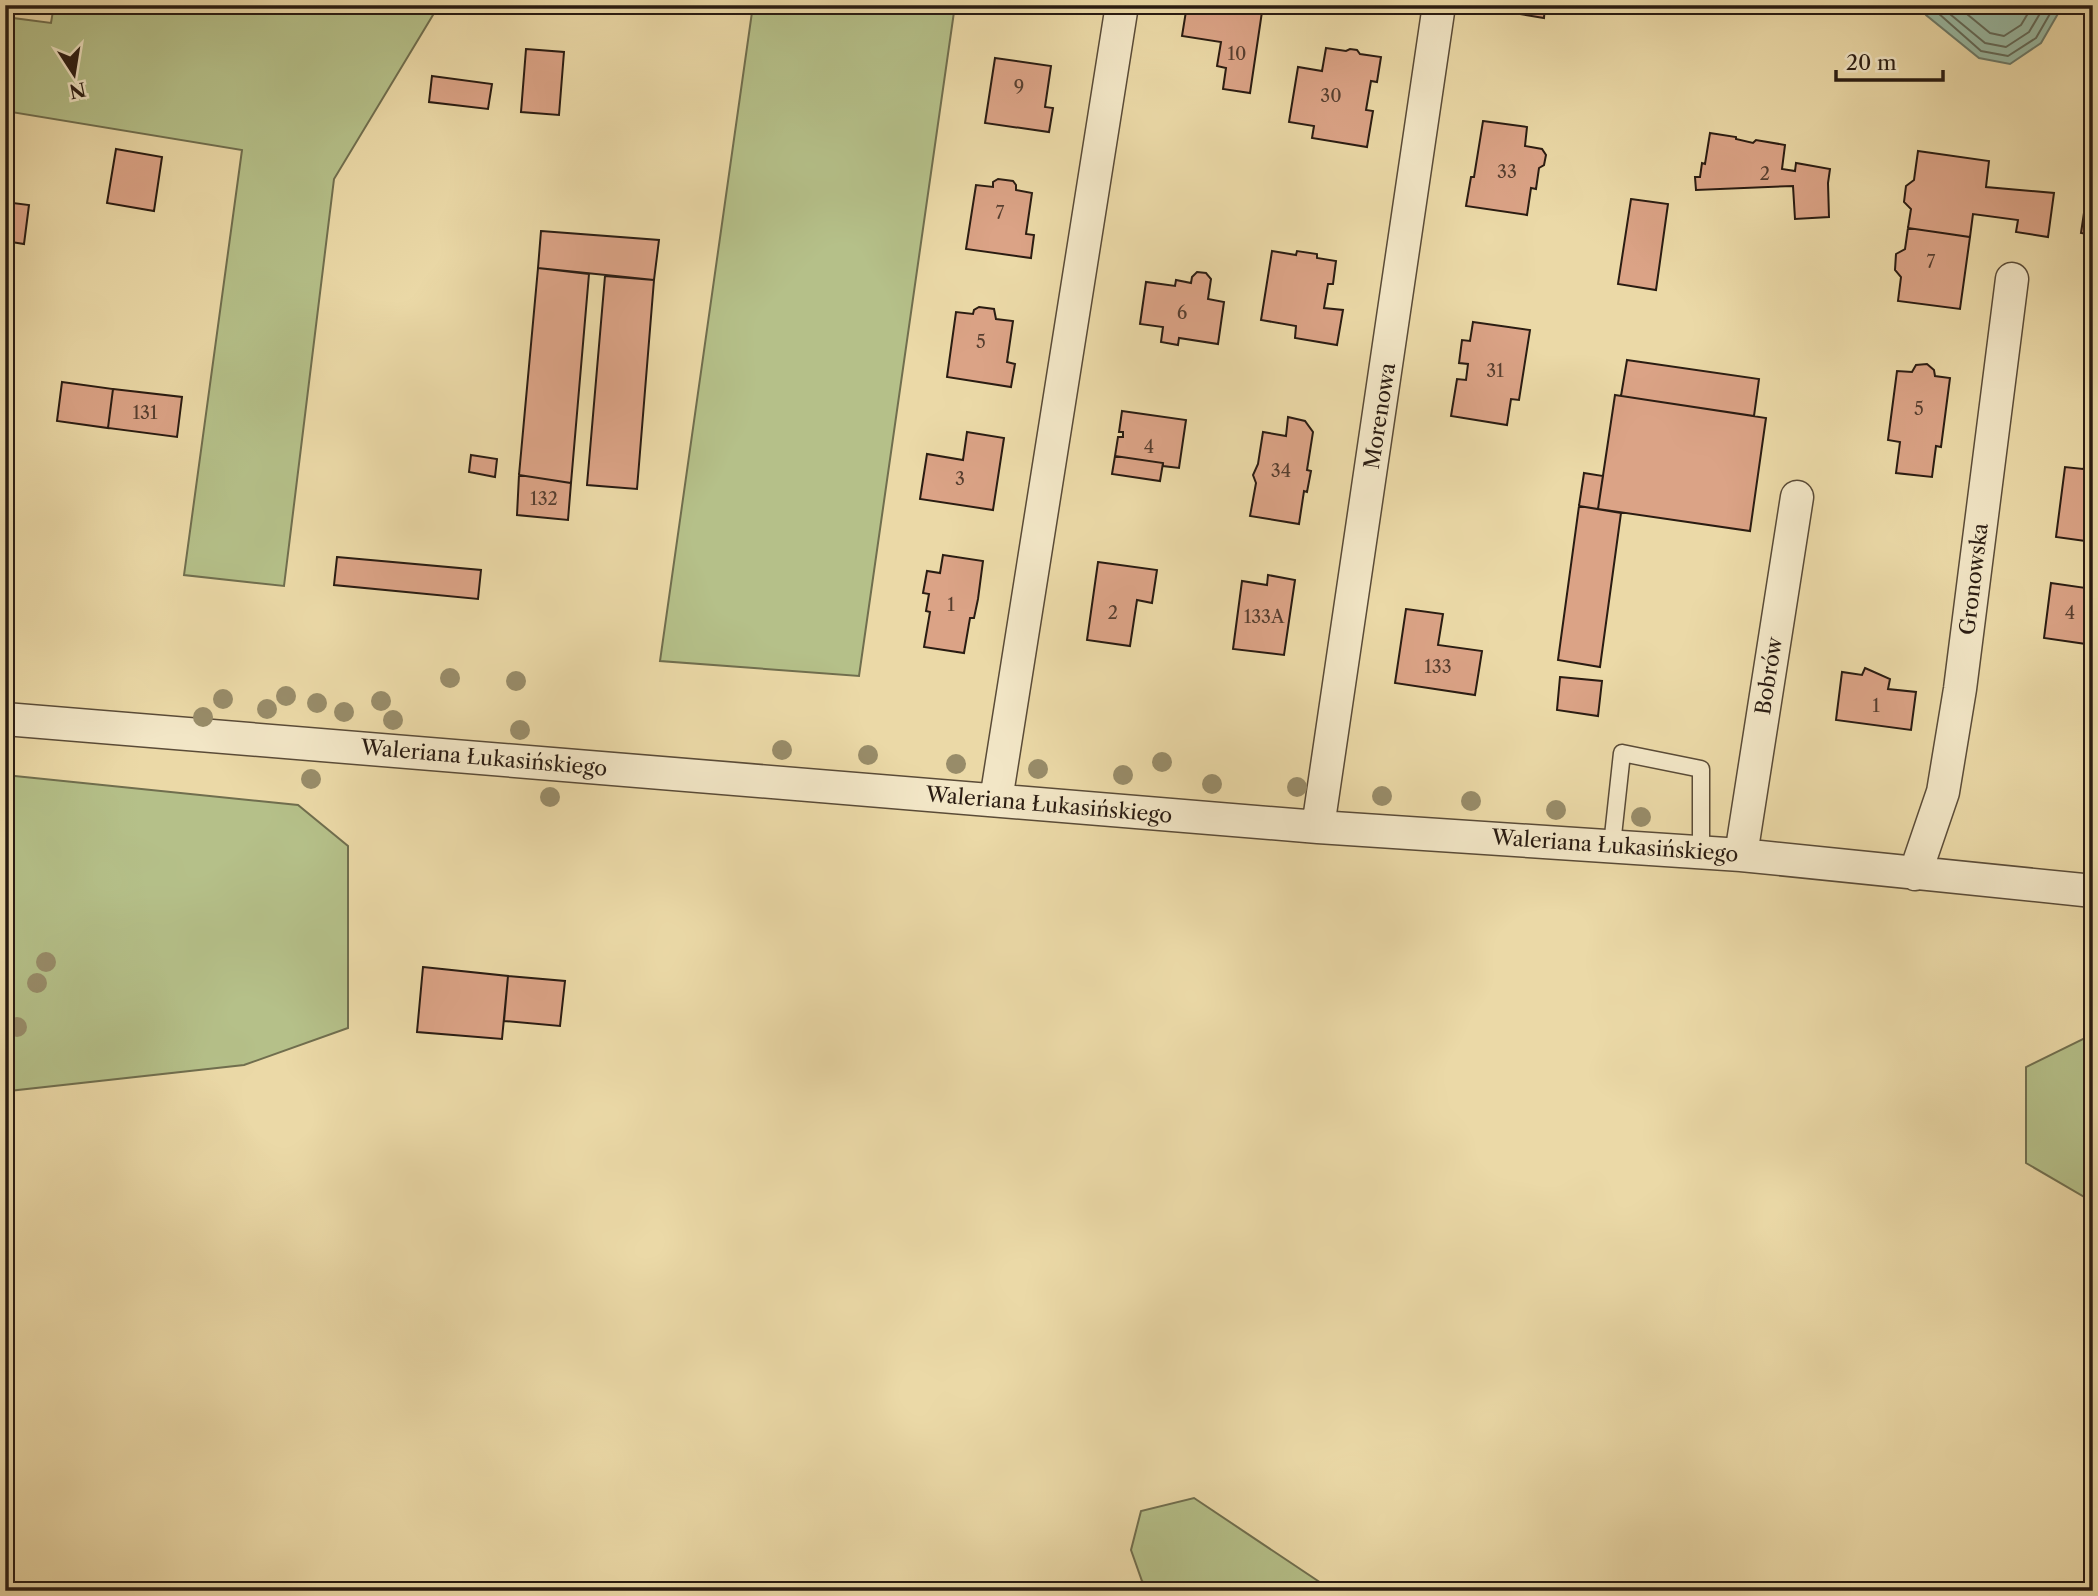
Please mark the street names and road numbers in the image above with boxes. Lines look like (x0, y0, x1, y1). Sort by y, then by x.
street label: Morenowa (1359, 360, 1400, 471)
street label: Gronowska (1954, 521, 1993, 636)
street label: Bobrów (1750, 635, 1787, 717)
street label: Waleriana Łukasińskiego (359, 734, 608, 781)
street label: Waleriana Łukasińskiego (924, 781, 1173, 828)
street label: Waleriana Łukasińskiego (1490, 824, 1739, 867)

